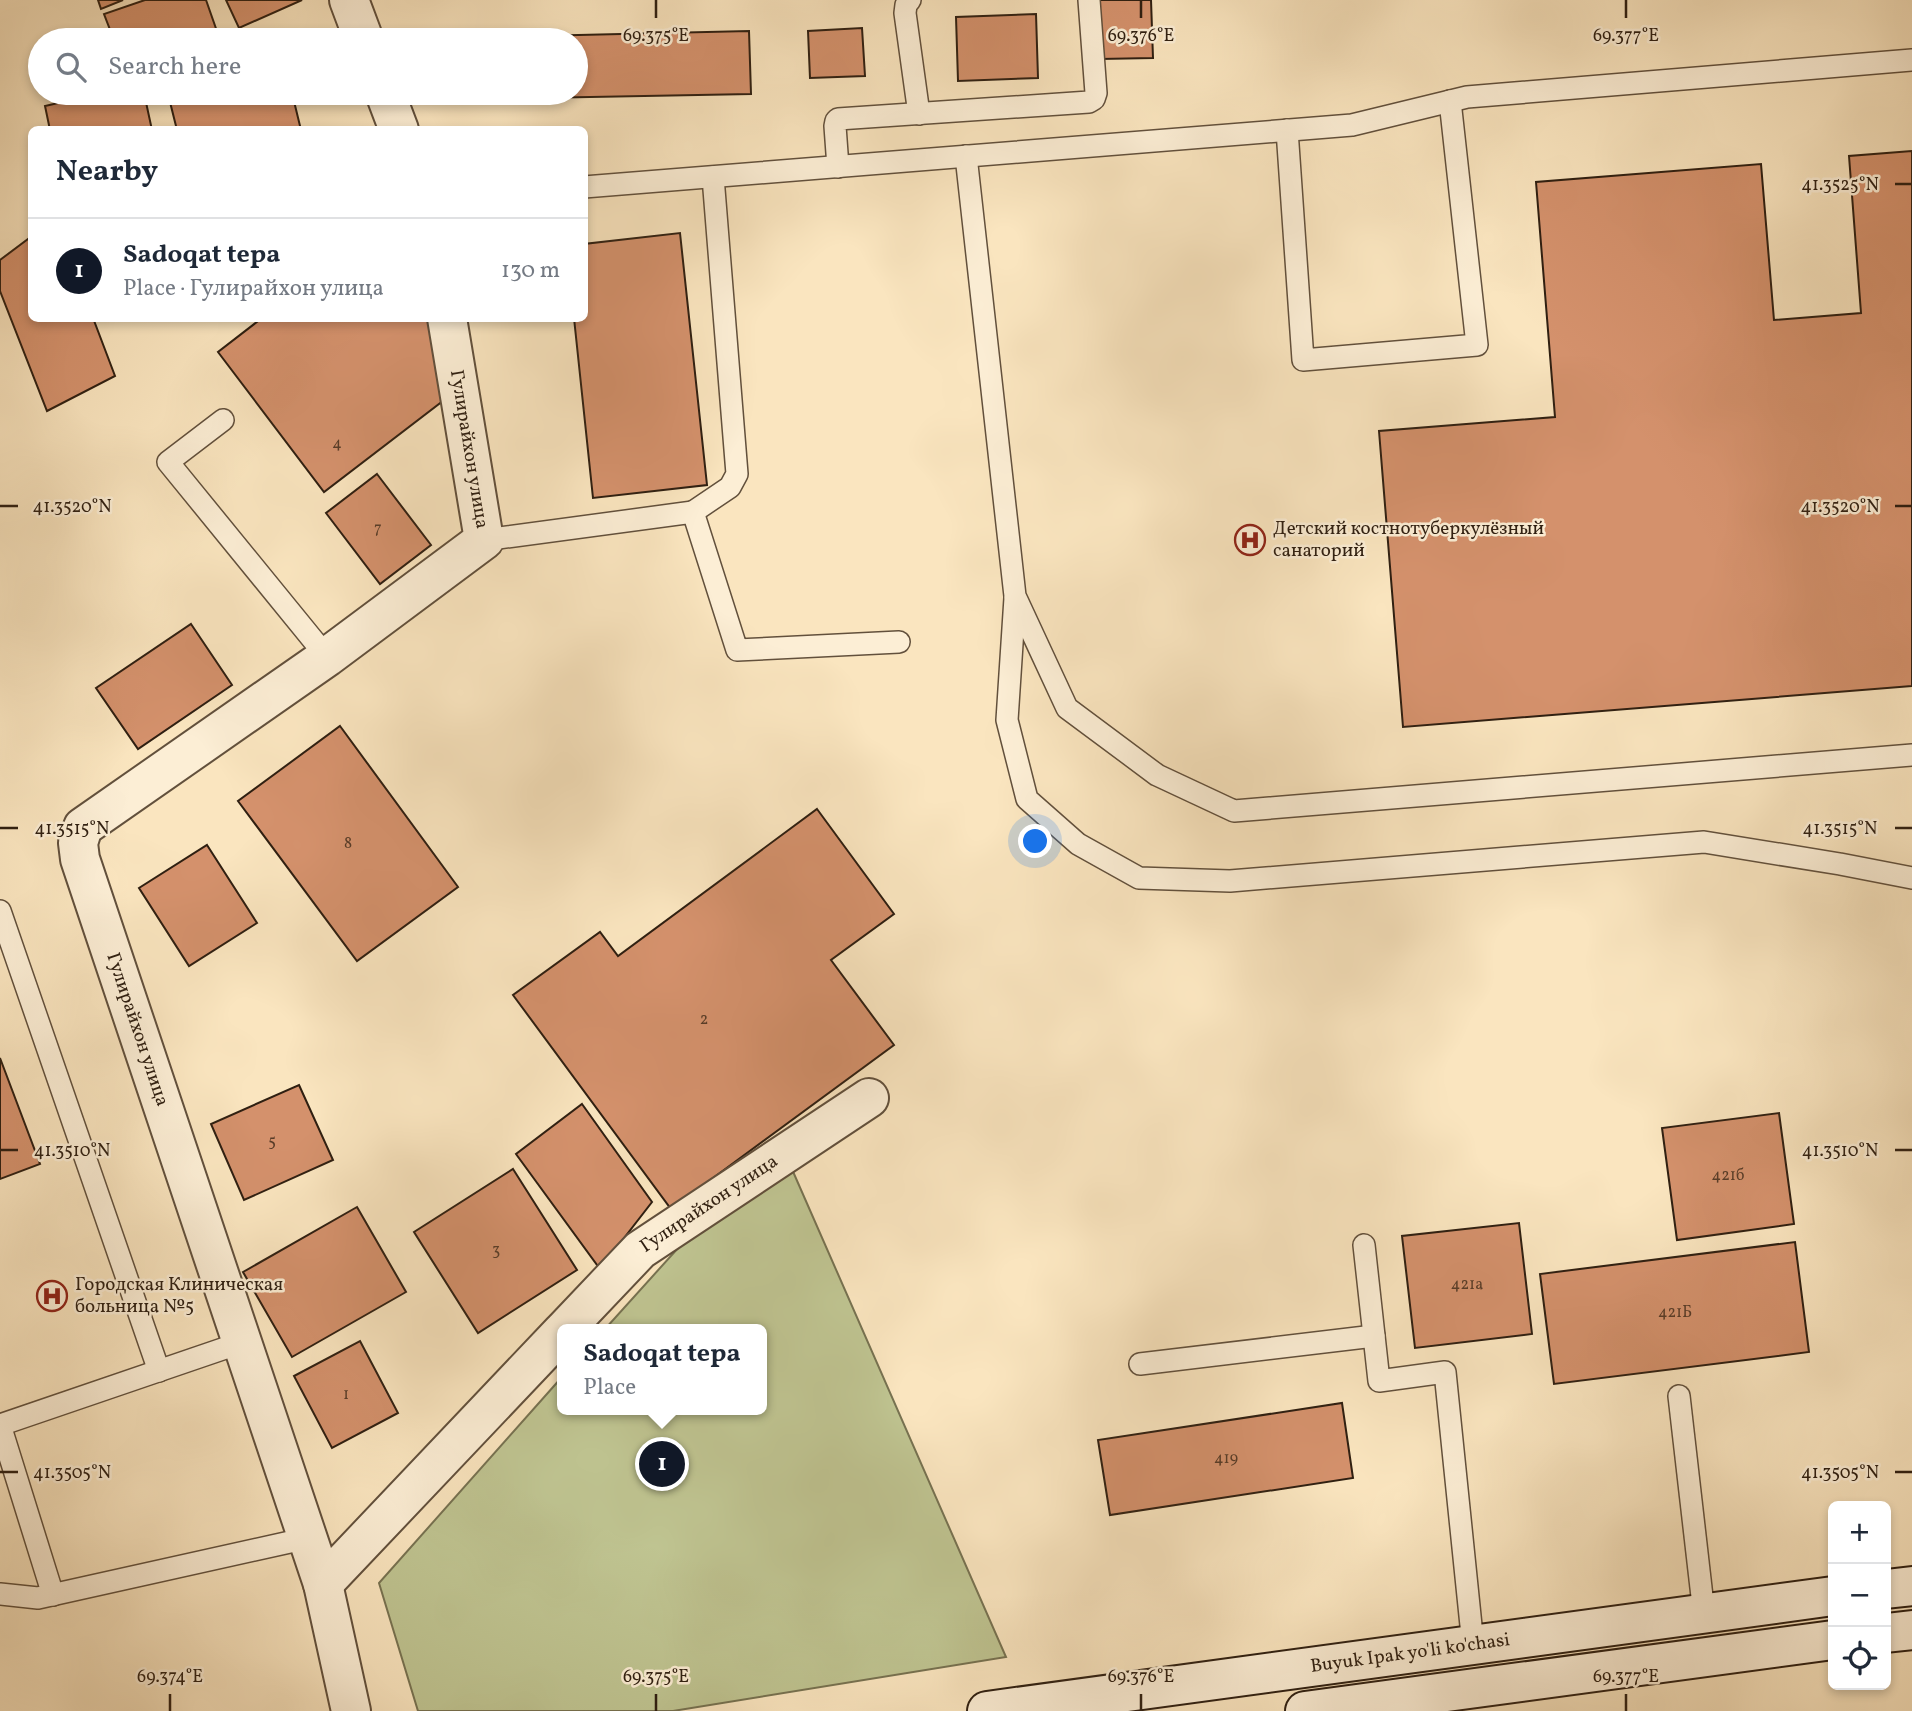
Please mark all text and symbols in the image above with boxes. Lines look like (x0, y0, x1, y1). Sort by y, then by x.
text: 69.375°E (623, 24, 689, 49)
text: 69.376°E (1108, 24, 1174, 49)
text: 69.377°E (1593, 24, 1659, 49)
search box (28, 28, 588, 105)
icon: search (52, 48, 90, 86)
text: Search here (108, 49, 241, 85)
text: Nearby (56, 151, 158, 193)
text: 41.3525°N (1801, 173, 1879, 198)
text: Sadoqat tepa (123, 237, 280, 273)
text: 1 (74, 255, 84, 287)
text: 130 m (501, 255, 560, 287)
text: Place · Гулирайхон улица (123, 273, 384, 305)
street label: Гулирайхон улица (443, 368, 495, 531)
house number: 4 (332, 433, 342, 455)
text: 41.3520°N (32, 495, 112, 520)
text: 41.3520°N (1800, 495, 1880, 520)
place label: Детский костнотуберкулёзный санаторий (1273, 516, 1544, 564)
house number: 7 (374, 518, 382, 540)
hospital icon: Детский костнотуберкулёзный санаторий (1233, 523, 1267, 557)
text: 41.3515°N (35, 817, 109, 842)
text: 41.3515°N (1803, 817, 1877, 842)
your location (1018, 824, 1052, 858)
house number: 8 (344, 833, 352, 855)
street label: Гулирайхон улица (99, 949, 175, 1110)
house number: 2 (700, 1009, 708, 1031)
house number: 5 (268, 1131, 276, 1153)
text: 41.3510°N (34, 1139, 110, 1164)
text: 41.3510°N (1802, 1139, 1878, 1164)
street label: Гулирайхон улица (635, 1149, 783, 1259)
house number: 421б (1712, 1165, 1744, 1187)
house number: 3 (492, 1240, 500, 1262)
place label: Городская Клиническая больница №5 (75, 1272, 283, 1320)
house number: 421а (1451, 1274, 1483, 1296)
hospital icon: Городская Клиническая больница №5 (35, 1279, 69, 1313)
house number: 421Б (1658, 1302, 1692, 1324)
popup (557, 1324, 767, 1415)
text: Sadoqat tepa (583, 1336, 741, 1372)
text: Place (583, 1372, 636, 1404)
house number: 1 (343, 1384, 349, 1406)
pin: 1 (639, 1438, 685, 1490)
house number: 419 (1214, 1448, 1238, 1470)
text: 41.3505°N (33, 1461, 111, 1486)
text: 41.3505°N (1801, 1461, 1879, 1486)
map controls (1828, 1501, 1891, 1690)
button: + (1828, 1501, 1891, 1564)
button: − (1828, 1564, 1891, 1627)
street label: Buyuk Ipak yo'li ko'chasi (1309, 1627, 1512, 1680)
button: locate (1828, 1627, 1891, 1690)
text: 69.374°E (137, 1665, 203, 1690)
text: 69.375°E (623, 1665, 689, 1690)
text: 69.376°E (1108, 1665, 1174, 1690)
text: 69.377°E (1593, 1665, 1659, 1690)

